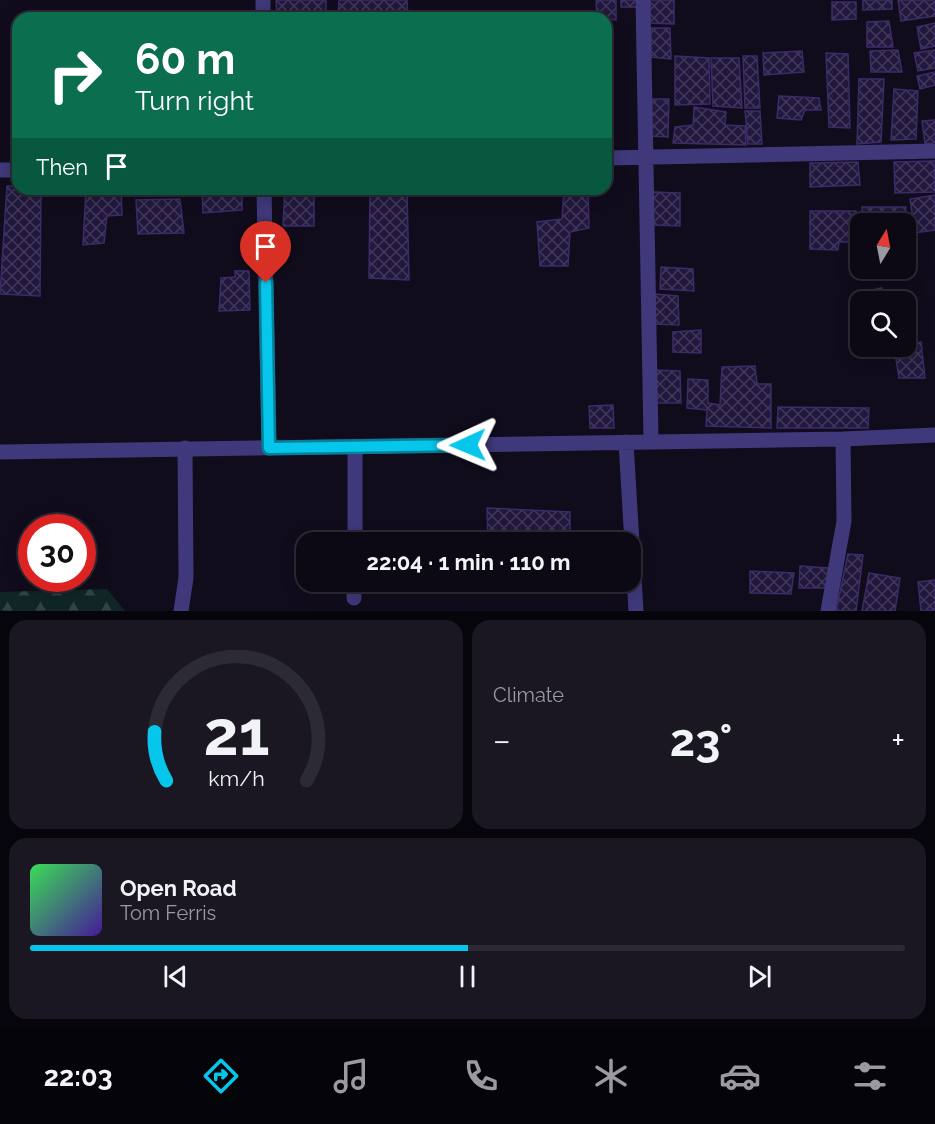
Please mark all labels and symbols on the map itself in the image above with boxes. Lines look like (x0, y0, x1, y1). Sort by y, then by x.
north arrow (850, 213, 916, 279)
pin (240, 221, 291, 283)
position arrow (436, 413, 500, 477)
speed limit sign: 30 (18, 514, 96, 592)

